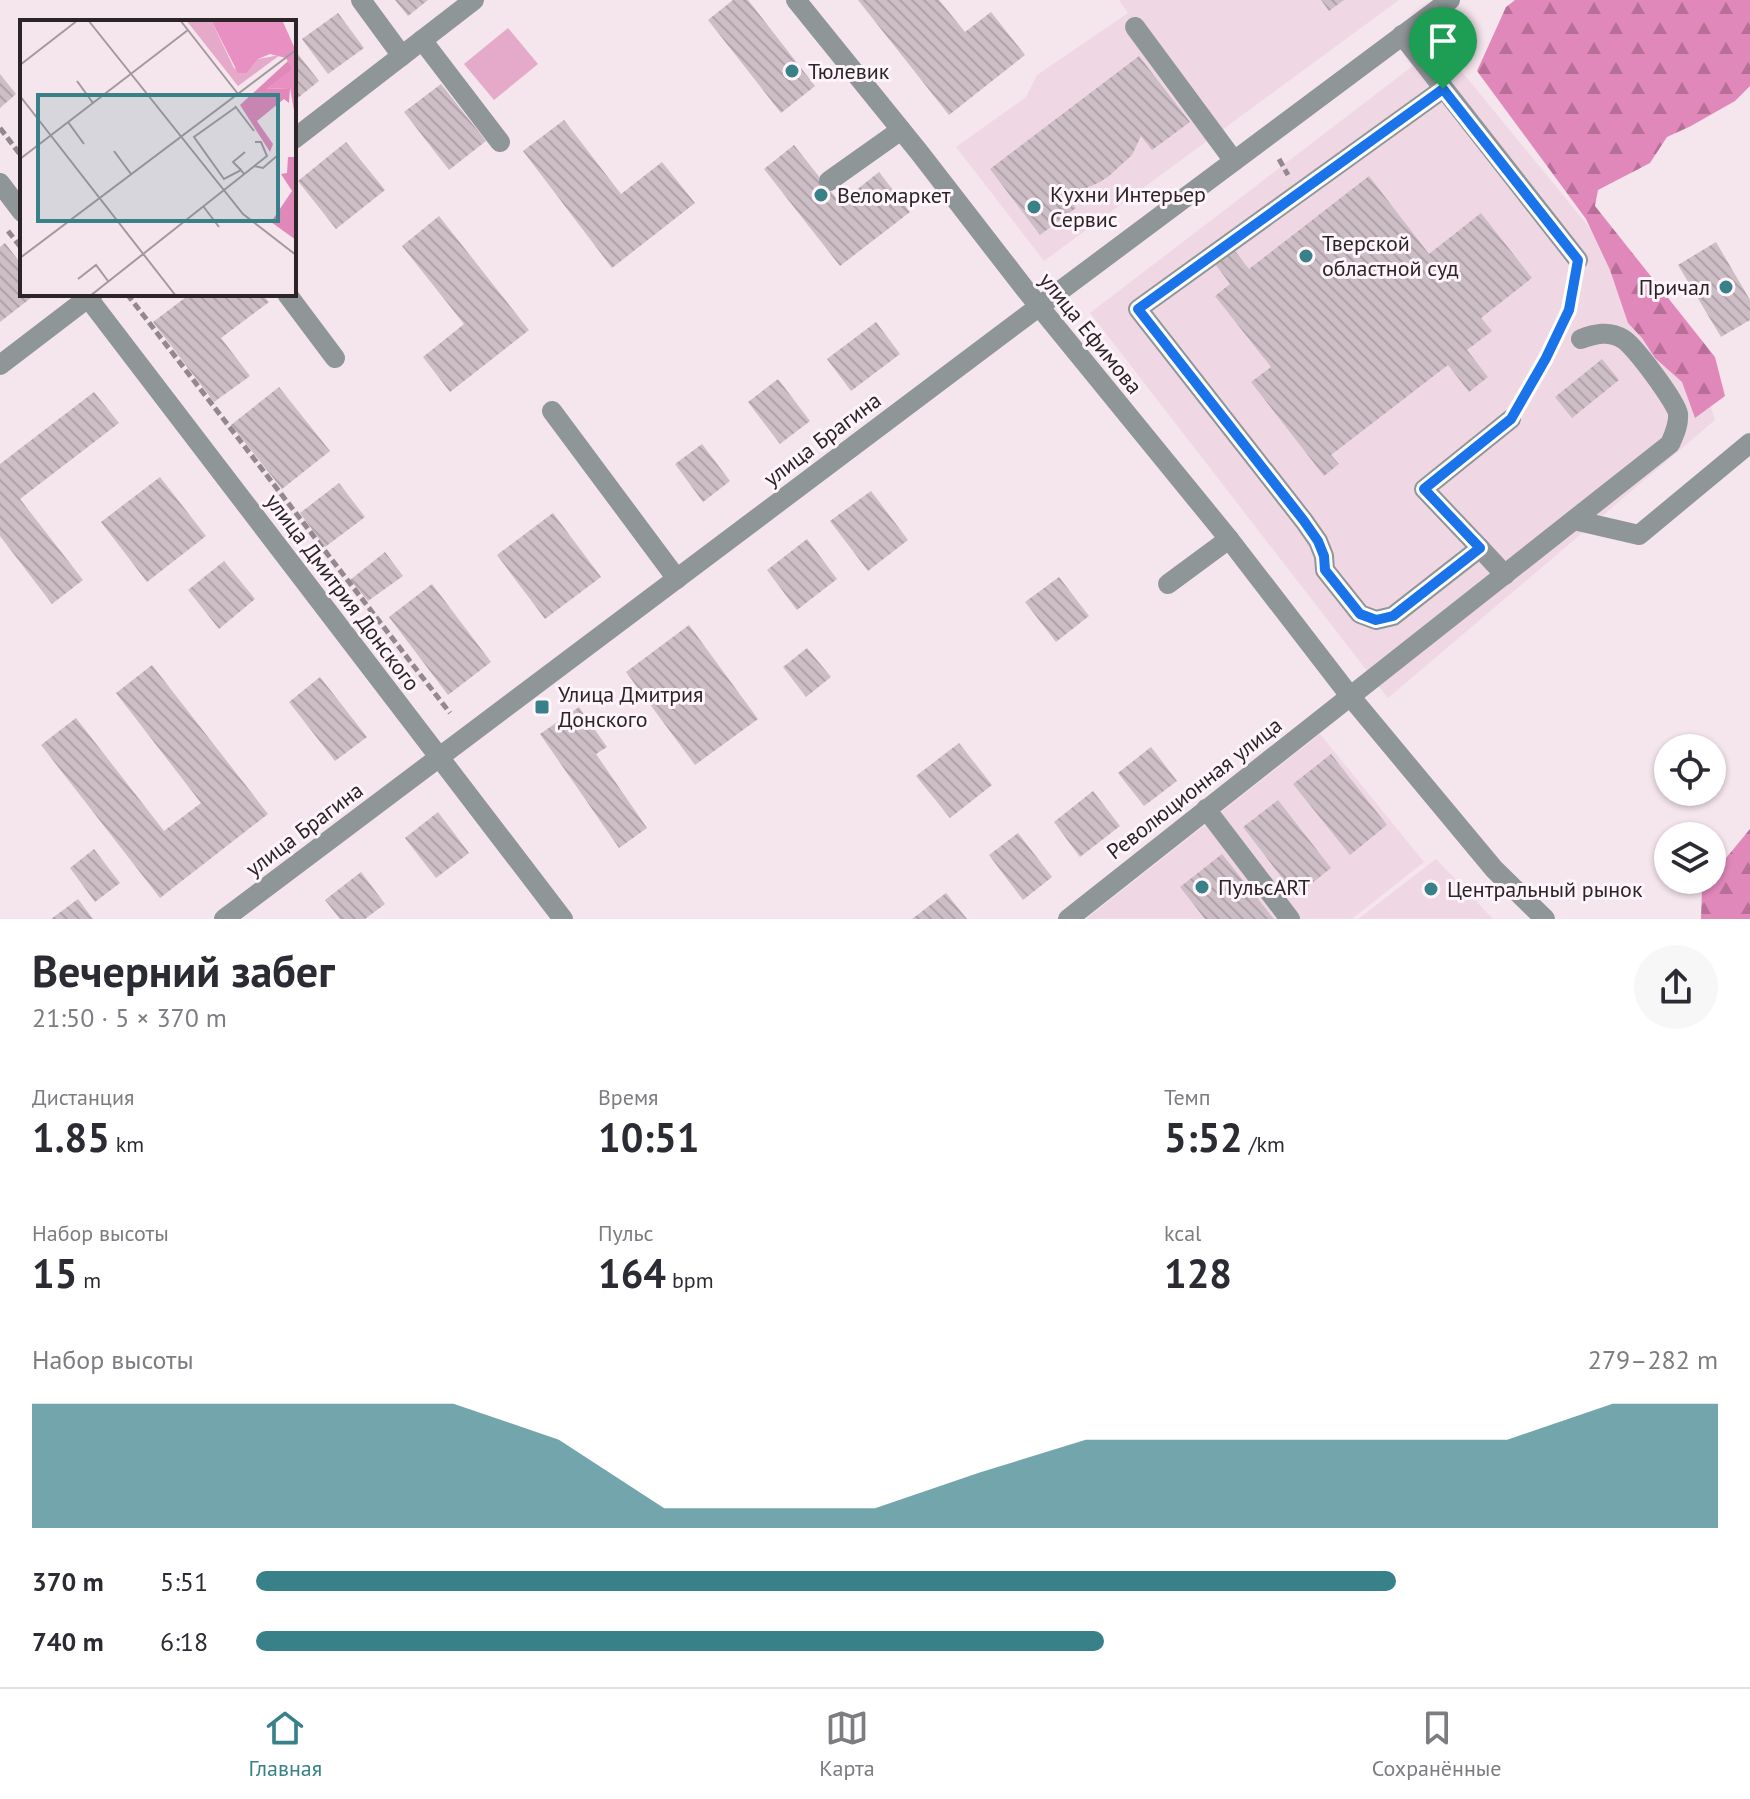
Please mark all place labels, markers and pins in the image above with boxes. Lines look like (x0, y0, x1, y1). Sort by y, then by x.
pin (1409, 7, 1477, 89)
place label: Тюлевик (808, 57, 890, 85)
marker: Тюлевик (783, 62, 801, 80)
place label: Кухни Интерьер Сервис (1050, 180, 1206, 233)
place label: Веломаркет (837, 181, 951, 209)
marker: Веломаркет (812, 186, 830, 204)
marker: Кухни Интерьер Сервис (1025, 198, 1043, 216)
place label: Тверской областной суд (1322, 229, 1459, 282)
marker: Тверской областной суд (1297, 247, 1315, 265)
place label: Причал (1639, 273, 1710, 301)
marker: Причал (1717, 278, 1735, 296)
place label: Улица Дмитрия Донского (558, 680, 704, 733)
marker: Улица Дмитрия Донского (533, 698, 551, 716)
place label: ПульсART (1218, 873, 1310, 901)
place label: Центральный рынок (1447, 875, 1643, 903)
marker: ПульсART (1193, 878, 1211, 896)
marker: Центральный рынок (1422, 880, 1440, 898)

